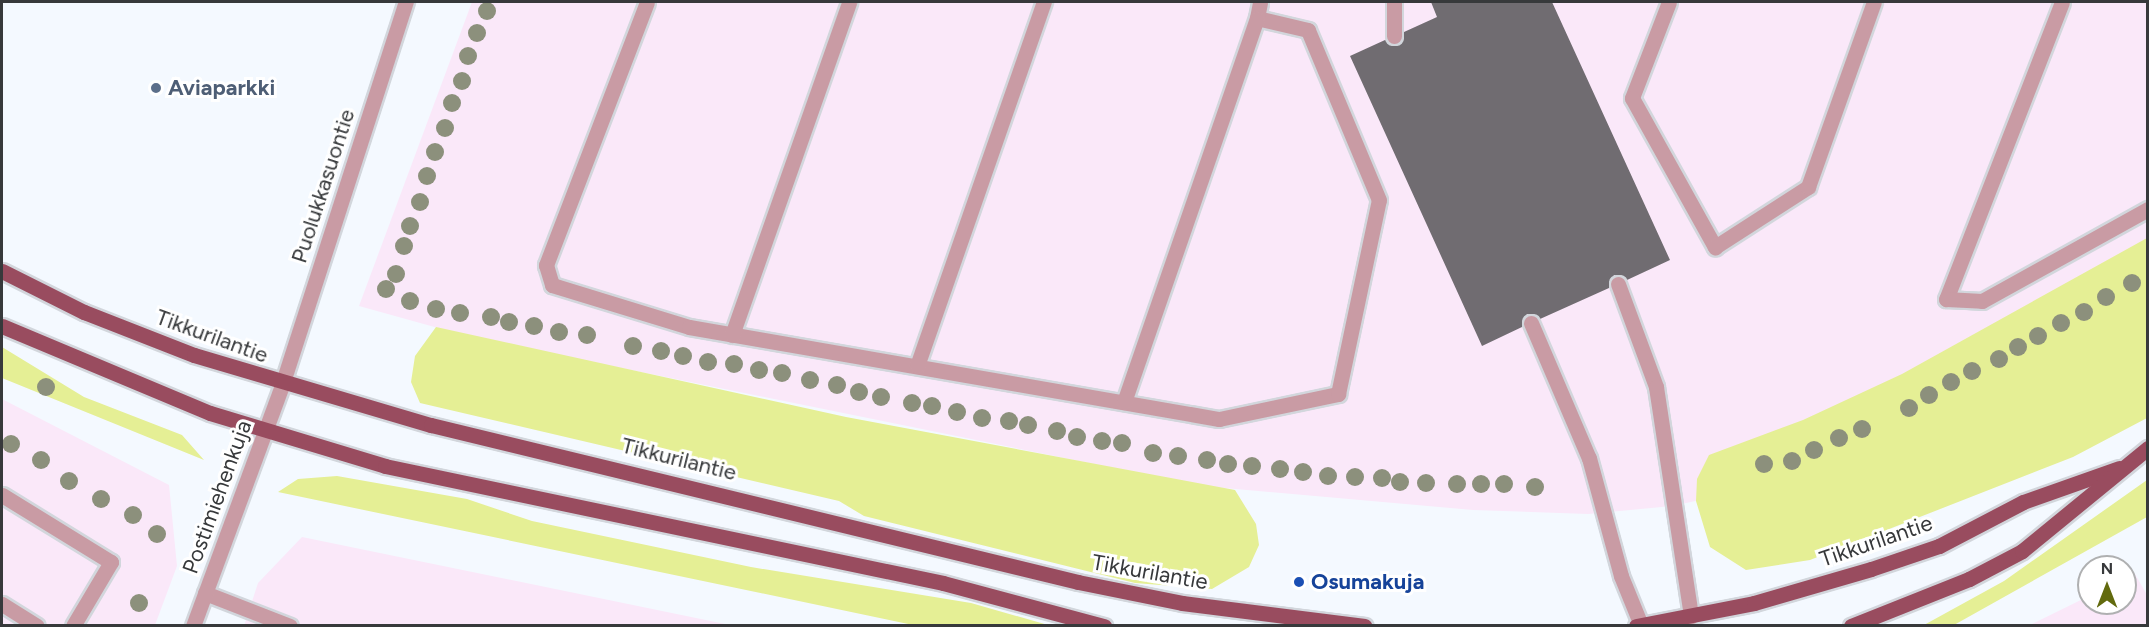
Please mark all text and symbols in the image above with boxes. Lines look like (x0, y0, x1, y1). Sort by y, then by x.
place label: Aviaparkki (168, 75, 275, 101)
marker: Aviaparkki (149, 81, 163, 95)
street label: Puolukkasuontie (286, 106, 360, 266)
street label: Tikkurilantie (152, 304, 272, 368)
street label: Postimiehenkuja (177, 417, 257, 577)
street label: Tikkurilantie (619, 432, 739, 486)
street label: Tikkurilantie (1816, 509, 1936, 573)
street label: Tikkurilantie (1090, 549, 1210, 595)
north arrow (2077, 555, 2137, 615)
text: N (2101, 559, 2113, 578)
place label: Osumakuja (1311, 569, 1424, 595)
marker: Osumakuja (1292, 575, 1306, 589)

